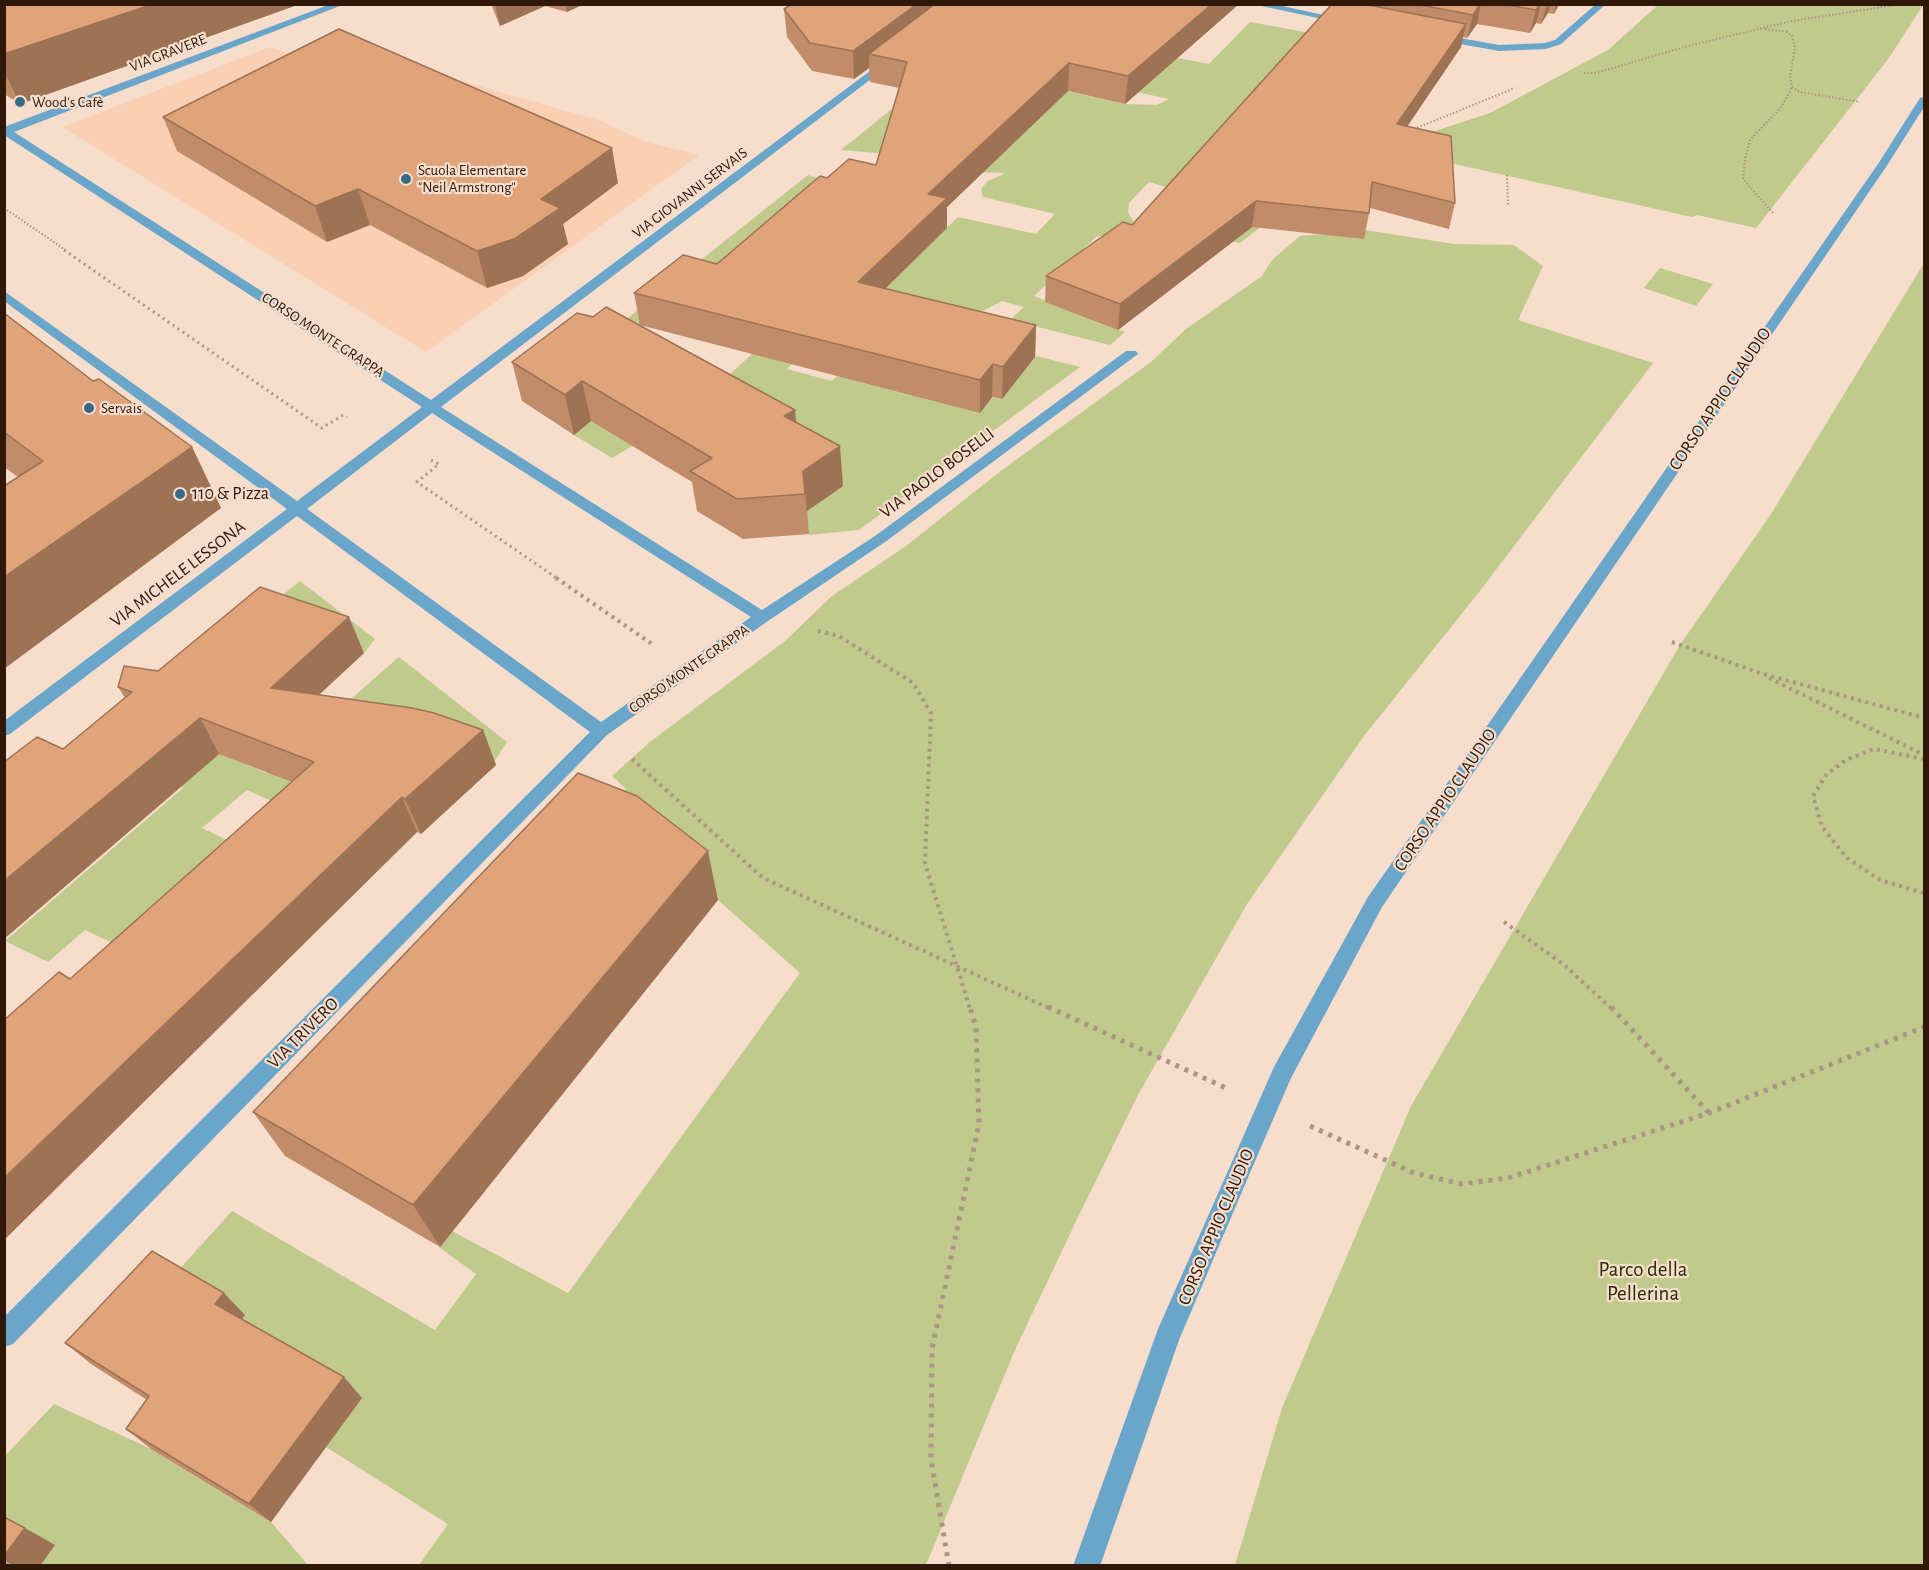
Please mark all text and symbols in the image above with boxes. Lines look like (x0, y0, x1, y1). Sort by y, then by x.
street label: VIA GRAVERE (127, 30, 209, 76)
place label: Wood's Cafè (32, 93, 104, 111)
marker: Wood's Cafè (13, 95, 27, 109)
street label: VIA GIOVANNI SERVAIS (629, 144, 751, 242)
place label: Scuola Elementare "Neil Armstrong" (418, 161, 526, 196)
marker: Scuola Elementare "Neil Armstrong" (399, 172, 413, 186)
street label: CORSO MONTE GRAPPA (258, 289, 388, 381)
street label: CORSO APPIO CLAUDIO (1664, 324, 1776, 474)
place label: Servais (101, 399, 142, 417)
marker: Servais (82, 401, 96, 415)
street label: VIA PAOLO BOSELLI (876, 423, 998, 523)
place label: 110 & Pizza (192, 483, 269, 505)
marker: 110 & Pizza (173, 487, 187, 501)
street label: VIA MICHELE LESSONA (106, 516, 250, 632)
street label: CORSO MONTE GRAPPA (625, 621, 753, 717)
street label: CORSO APPIO CLAUDIO (1389, 725, 1501, 875)
street label: VIA TRIVERO (263, 993, 343, 1073)
street label: CORSO APPIO CLAUDIO (1173, 1146, 1259, 1308)
park label: Parco della Pellerina (1598, 1257, 1688, 1307)

